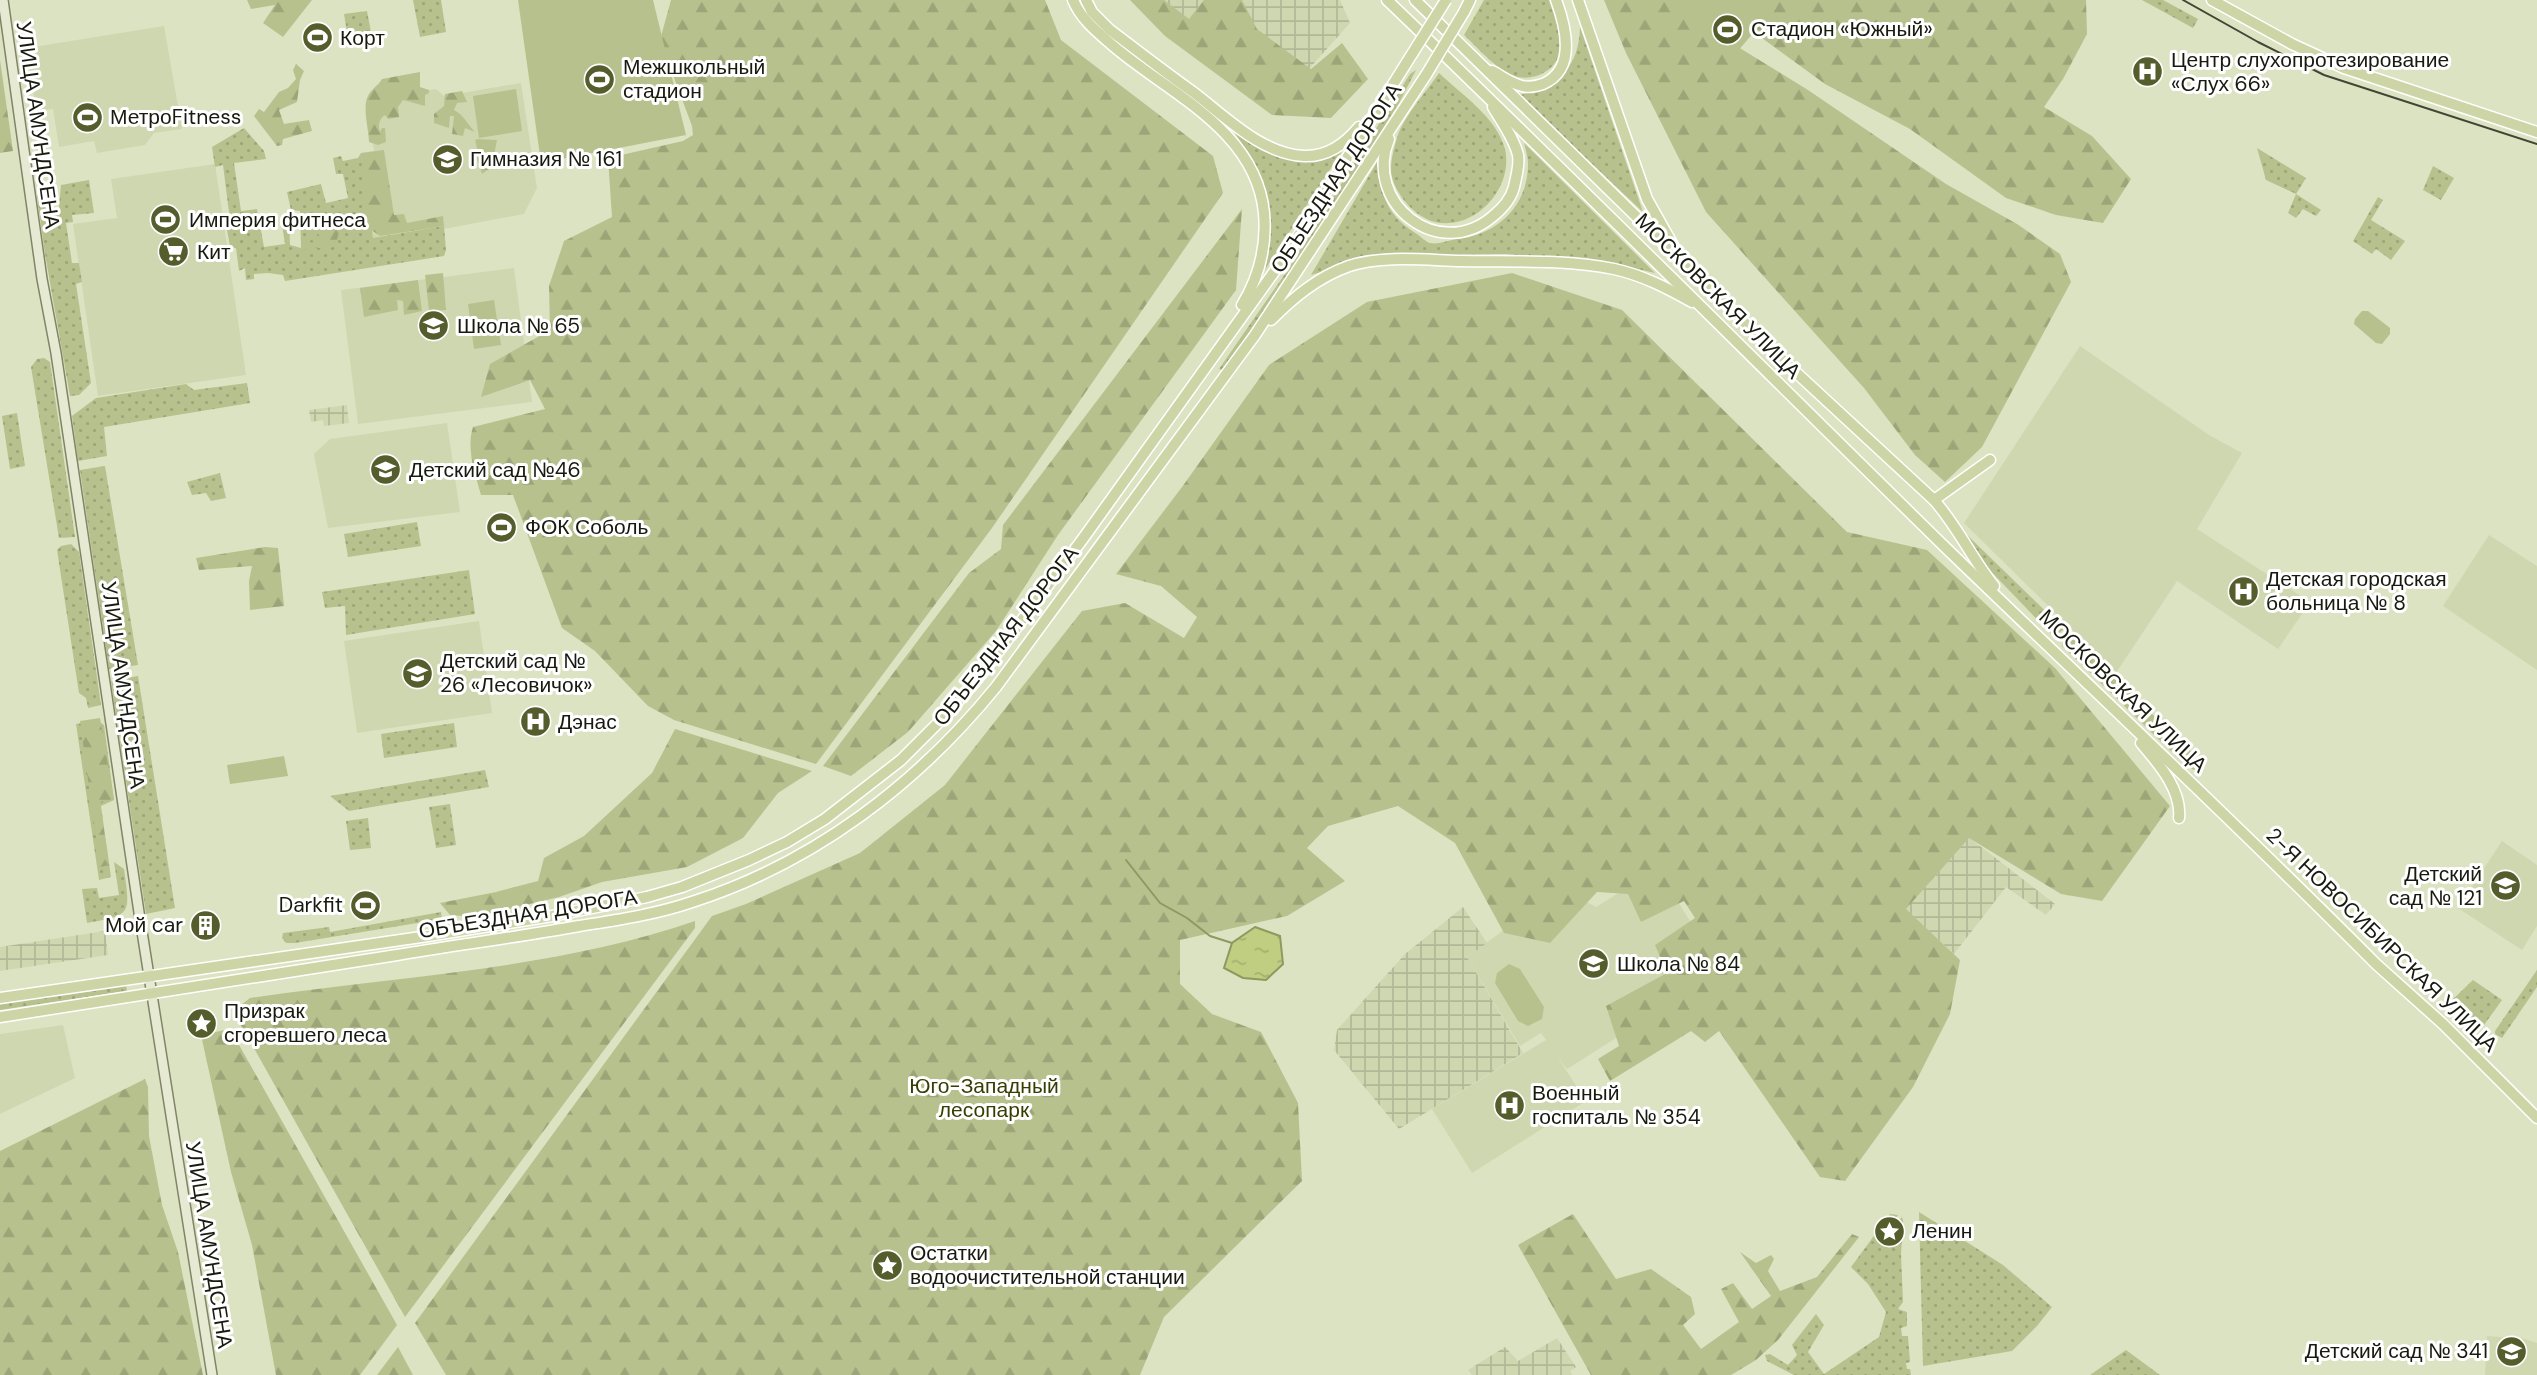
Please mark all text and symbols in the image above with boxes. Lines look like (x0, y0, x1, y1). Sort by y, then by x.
sports icon: Стадион «Южный» (1711, 12, 1745, 46)
place label: Стадион «Южный» (1751, 15, 1933, 43)
street label: УЛИЦА АМУНДСЕНА (10, 19, 66, 231)
sports icon: Корт (300, 21, 334, 55)
place label: Корт (340, 24, 385, 52)
place label: Центр слухопротезирование «Слух 66» (2171, 46, 2449, 98)
place label: Межшкольный стадион (623, 53, 765, 105)
hospital icon: Центр слухопротезирование «Слух 66» (2131, 55, 2165, 89)
sports icon: Межшкольный стадион (583, 62, 617, 96)
street label: ОБЪЕЗДНАЯ ДОРОГА (1264, 78, 1408, 278)
sports icon: МетроFitness (70, 100, 104, 134)
place label: МетроFitness (110, 103, 241, 131)
school or university icon: Гимназия № 161 (430, 142, 464, 176)
place label: Гимназия № 161 (470, 145, 622, 173)
sports icon: Империя фитнеса (149, 203, 183, 237)
place label: Империя фитнеса (189, 206, 366, 234)
street label: МОСКОВСКАЯ УЛИЦА (1629, 207, 1807, 385)
supermarket icon: Кит (157, 235, 191, 269)
place label: Кит (197, 238, 231, 266)
school or university icon: Школа № 65 (417, 309, 451, 343)
place label: Школа № 65 (457, 312, 580, 340)
school or university icon: Детский сад №46 (369, 453, 403, 487)
place label: Детский сад №46 (409, 456, 581, 484)
sports icon: ФОК Соболь (485, 510, 519, 544)
place label: ФОК Соболь (525, 513, 648, 541)
street label: ОБЪЕЗДНАЯ ДОРОГА (927, 540, 1085, 732)
place label: Детская городская больница № 8 (2266, 565, 2447, 617)
hospital icon: Детская городская больница № 8 (2226, 574, 2260, 608)
street label: УЛИЦА АМУНДСЕНА (95, 579, 151, 791)
street label: МОСКОВСКАЯ УЛИЦА (2033, 603, 2213, 779)
place label: Детский сад № 26 «Лесовичок» (440, 647, 592, 699)
school or university icon: Детский сад № 26 «Лесовичок» (400, 656, 434, 690)
hospital icon: Дэнас (518, 705, 552, 739)
place label: Дэнас (558, 708, 617, 736)
street label: 2-Я НОВОСИБИРСКАЯ УЛИЦА (2260, 822, 2504, 1058)
place label: Детский сад № 121 (2389, 860, 2482, 912)
school or university icon: Детский сад № 121 (2488, 869, 2522, 903)
street label: ОБЪЕЗДНАЯ ДОРОГА (417, 883, 639, 945)
sports icon: Darkfit (349, 888, 383, 922)
place label: Darkfit (279, 891, 343, 919)
building icon: Мой car (189, 908, 223, 942)
place label: Мой car (105, 911, 183, 939)
school or university icon: Школа № 84 (1577, 947, 1611, 981)
place label: Школа № 84 (1617, 950, 1740, 978)
place label: Призрак сгоревшего леса (224, 997, 387, 1049)
place icon: Призрак сгоревшего леса (184, 1006, 218, 1040)
park label: Юго-Западный лесопарк (909, 1072, 1059, 1124)
place label: Военный госпиталь № 354 (1532, 1079, 1701, 1131)
hospital icon: Военный госпиталь № 354 (1492, 1088, 1526, 1122)
street label: УЛИЦА АМУНДСЕНА (179, 1139, 239, 1351)
place icon: Ленин (1872, 1214, 1906, 1248)
place label: Ленин (1912, 1217, 1972, 1245)
place label: Остатки водоочистительной станции (910, 1239, 1185, 1291)
place icon: Остатки водоочистительной станции (870, 1248, 904, 1282)
school or university icon: Детский сад № 341 (2494, 1334, 2528, 1368)
place label: Детский сад № 341 (2305, 1337, 2488, 1365)

